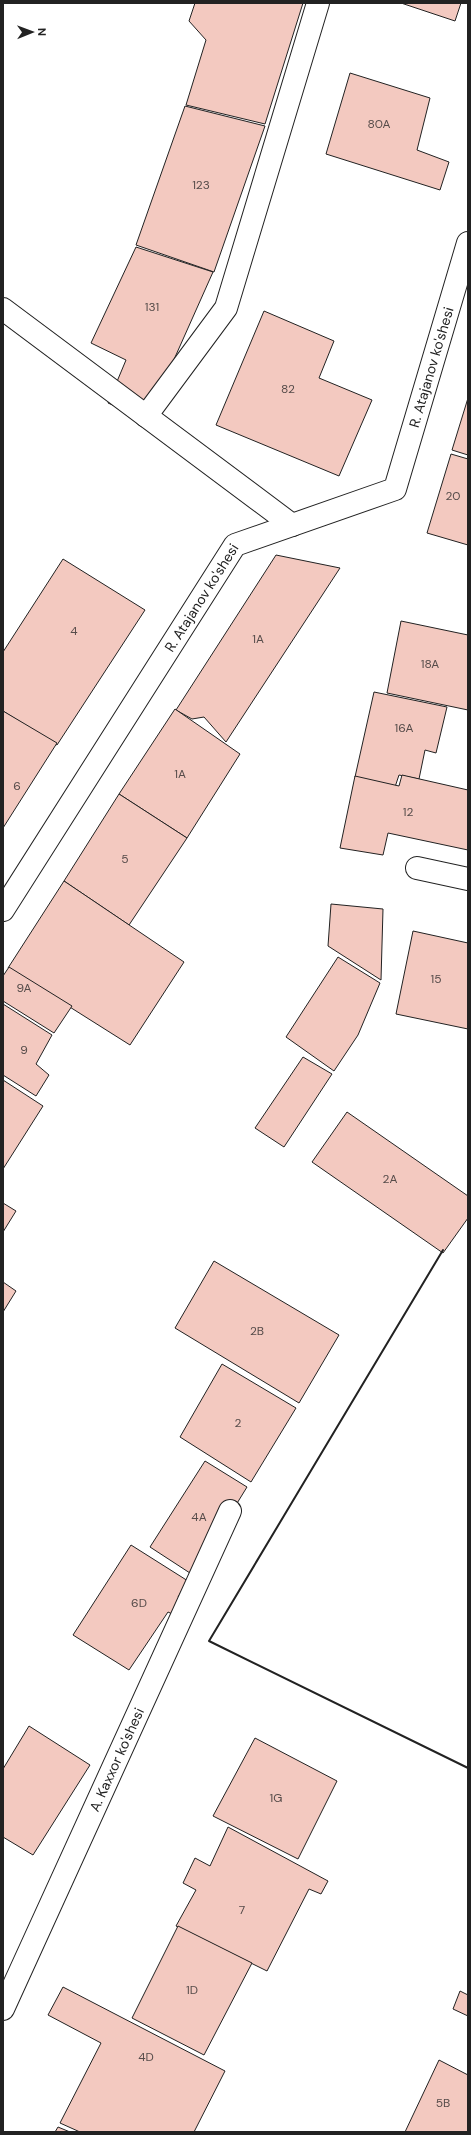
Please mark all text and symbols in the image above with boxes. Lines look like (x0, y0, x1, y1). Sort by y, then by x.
north arrow (12, 12, 52, 52)
text: N (35, 28, 49, 36)
house number: 80A (368, 116, 391, 132)
house number: 123 (192, 177, 210, 193)
house number: 131 (145, 299, 159, 315)
street label: R. Atajanov ko'shesi (405, 305, 458, 430)
house number: 82 (281, 381, 295, 397)
house number: 20 (445, 488, 461, 504)
street label: R. Atajanov ko'shesi (160, 540, 243, 655)
house number: 4 (70, 623, 78, 639)
house number: 1A (252, 631, 264, 647)
house number: 18A (421, 656, 439, 672)
house number: 16A (395, 720, 413, 736)
house number: 1A (174, 766, 186, 782)
house number: 6 (13, 778, 21, 794)
house number: 12 (403, 804, 413, 820)
house number: 5 (121, 851, 129, 867)
house number: 15 (430, 971, 442, 987)
house number: 9A (17, 980, 31, 996)
house number: 9 (20, 1042, 28, 1058)
house number: 2A (383, 1171, 397, 1187)
house number: 2B (250, 1323, 264, 1339)
house number: 2 (235, 1415, 242, 1431)
house number: 4A (191, 1509, 207, 1525)
house number: 6D (131, 1595, 147, 1611)
street label: A. Kaxxor ko'shesi (85, 1705, 148, 1814)
house number: 1G (270, 1790, 282, 1806)
house number: 7 (239, 1902, 245, 1918)
house number: 1D (186, 1982, 198, 1998)
house number: 4D (138, 2049, 154, 2065)
house number: 5B (436, 2095, 450, 2111)

